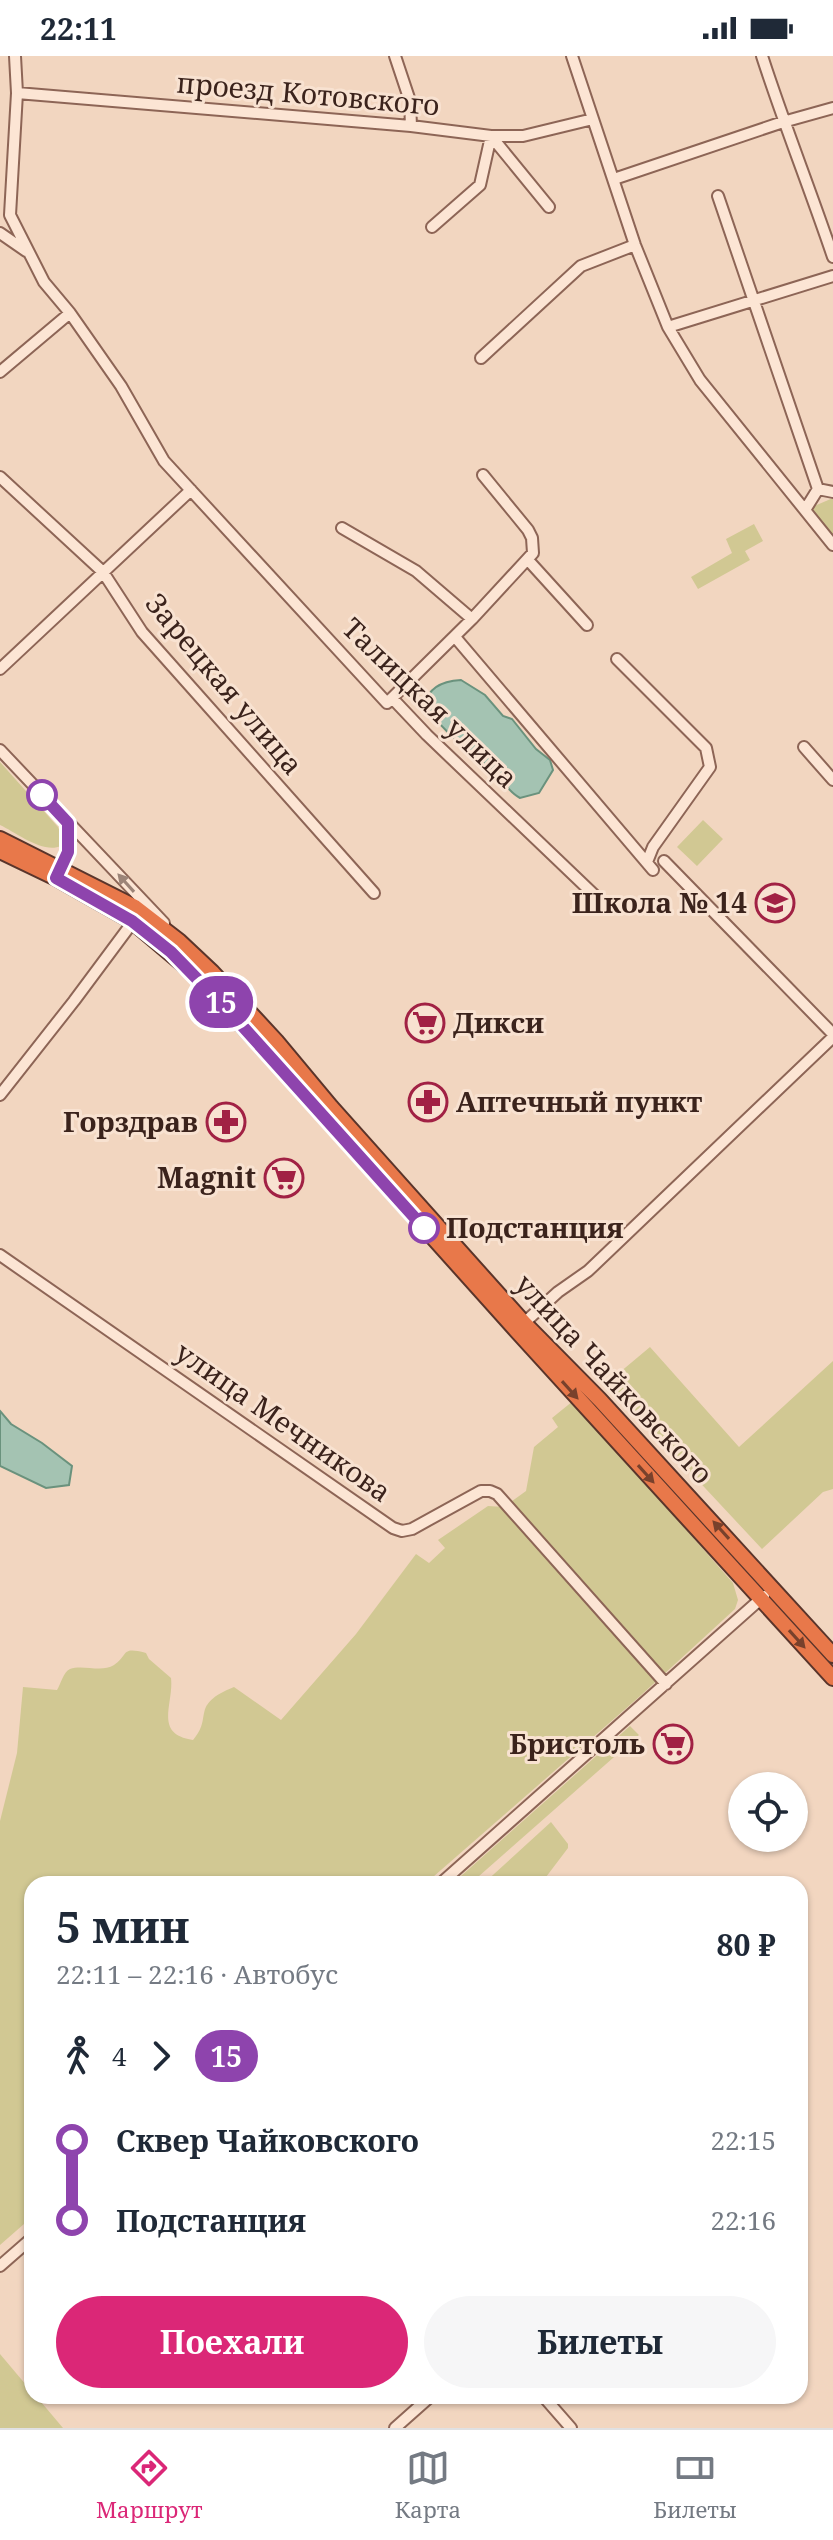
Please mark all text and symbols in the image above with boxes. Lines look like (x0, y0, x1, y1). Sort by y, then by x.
text: 22:11 (40, 8, 117, 49)
street label: проезд Котовского (175, 63, 441, 123)
street label: Зарецкая улица (138, 585, 312, 782)
street label: Талицкая улица (335, 609, 527, 796)
unlabelled marker (27, 780, 57, 810)
one-way arrow (118, 874, 136, 893)
school or university icon: Школа № 14 (754, 882, 796, 924)
place label: Школа № 14 (572, 883, 747, 921)
line badge: 15 (185, 976, 257, 1028)
text: 15 (205, 983, 237, 1021)
supermarket icon: Дикси (404, 1002, 446, 1044)
place label: Дикси (453, 1003, 544, 1041)
pharmacy icon: Аптечный пункт (407, 1081, 449, 1123)
place label: Аптечный пункт (456, 1082, 703, 1120)
pharmacy icon: Горздрав (205, 1101, 247, 1143)
place label: Горздрав (63, 1102, 198, 1140)
supermarket icon: Magnit (263, 1157, 305, 1199)
place label: Magnit (157, 1158, 256, 1196)
place label: Подстанция (446, 1208, 624, 1246)
marker: Подстанция (409, 1213, 439, 1243)
street label: улица Чайковского (507, 1265, 722, 1491)
street label: улица Мечникова (168, 1332, 399, 1510)
one-way arrow (560, 1380, 578, 1399)
one-way arrow (637, 1463, 654, 1483)
one-way arrow (712, 1521, 730, 1540)
one-way arrow (787, 1629, 805, 1648)
supermarket icon: Бристоль (652, 1723, 694, 1765)
place label: Бристоль (509, 1724, 645, 1762)
map controls (728, 1772, 808, 1852)
button: locate (728, 1772, 808, 1852)
text: 5 мин (56, 1896, 189, 1956)
text: 80 ₽ (717, 1924, 776, 1965)
text: 22:11 – 22:16 · Автобус (56, 1956, 338, 1992)
icon: walk (56, 2034, 100, 2078)
icon: forward (139, 2034, 183, 2078)
text: 15 (211, 2037, 242, 2075)
text: 4 (112, 2038, 127, 2074)
text: Сквер Чайковского (116, 2120, 419, 2161)
text: 22:15 (710, 2122, 776, 2158)
text: Подстанция (116, 2200, 306, 2241)
text: 22:16 (710, 2202, 776, 2238)
button: Поехали (56, 2296, 408, 2388)
button: Билеты (424, 2296, 776, 2388)
tab: Маршрут (96, 2446, 203, 2524)
tab: Карта (395, 2446, 461, 2524)
tab: Билеты (653, 2446, 737, 2524)

